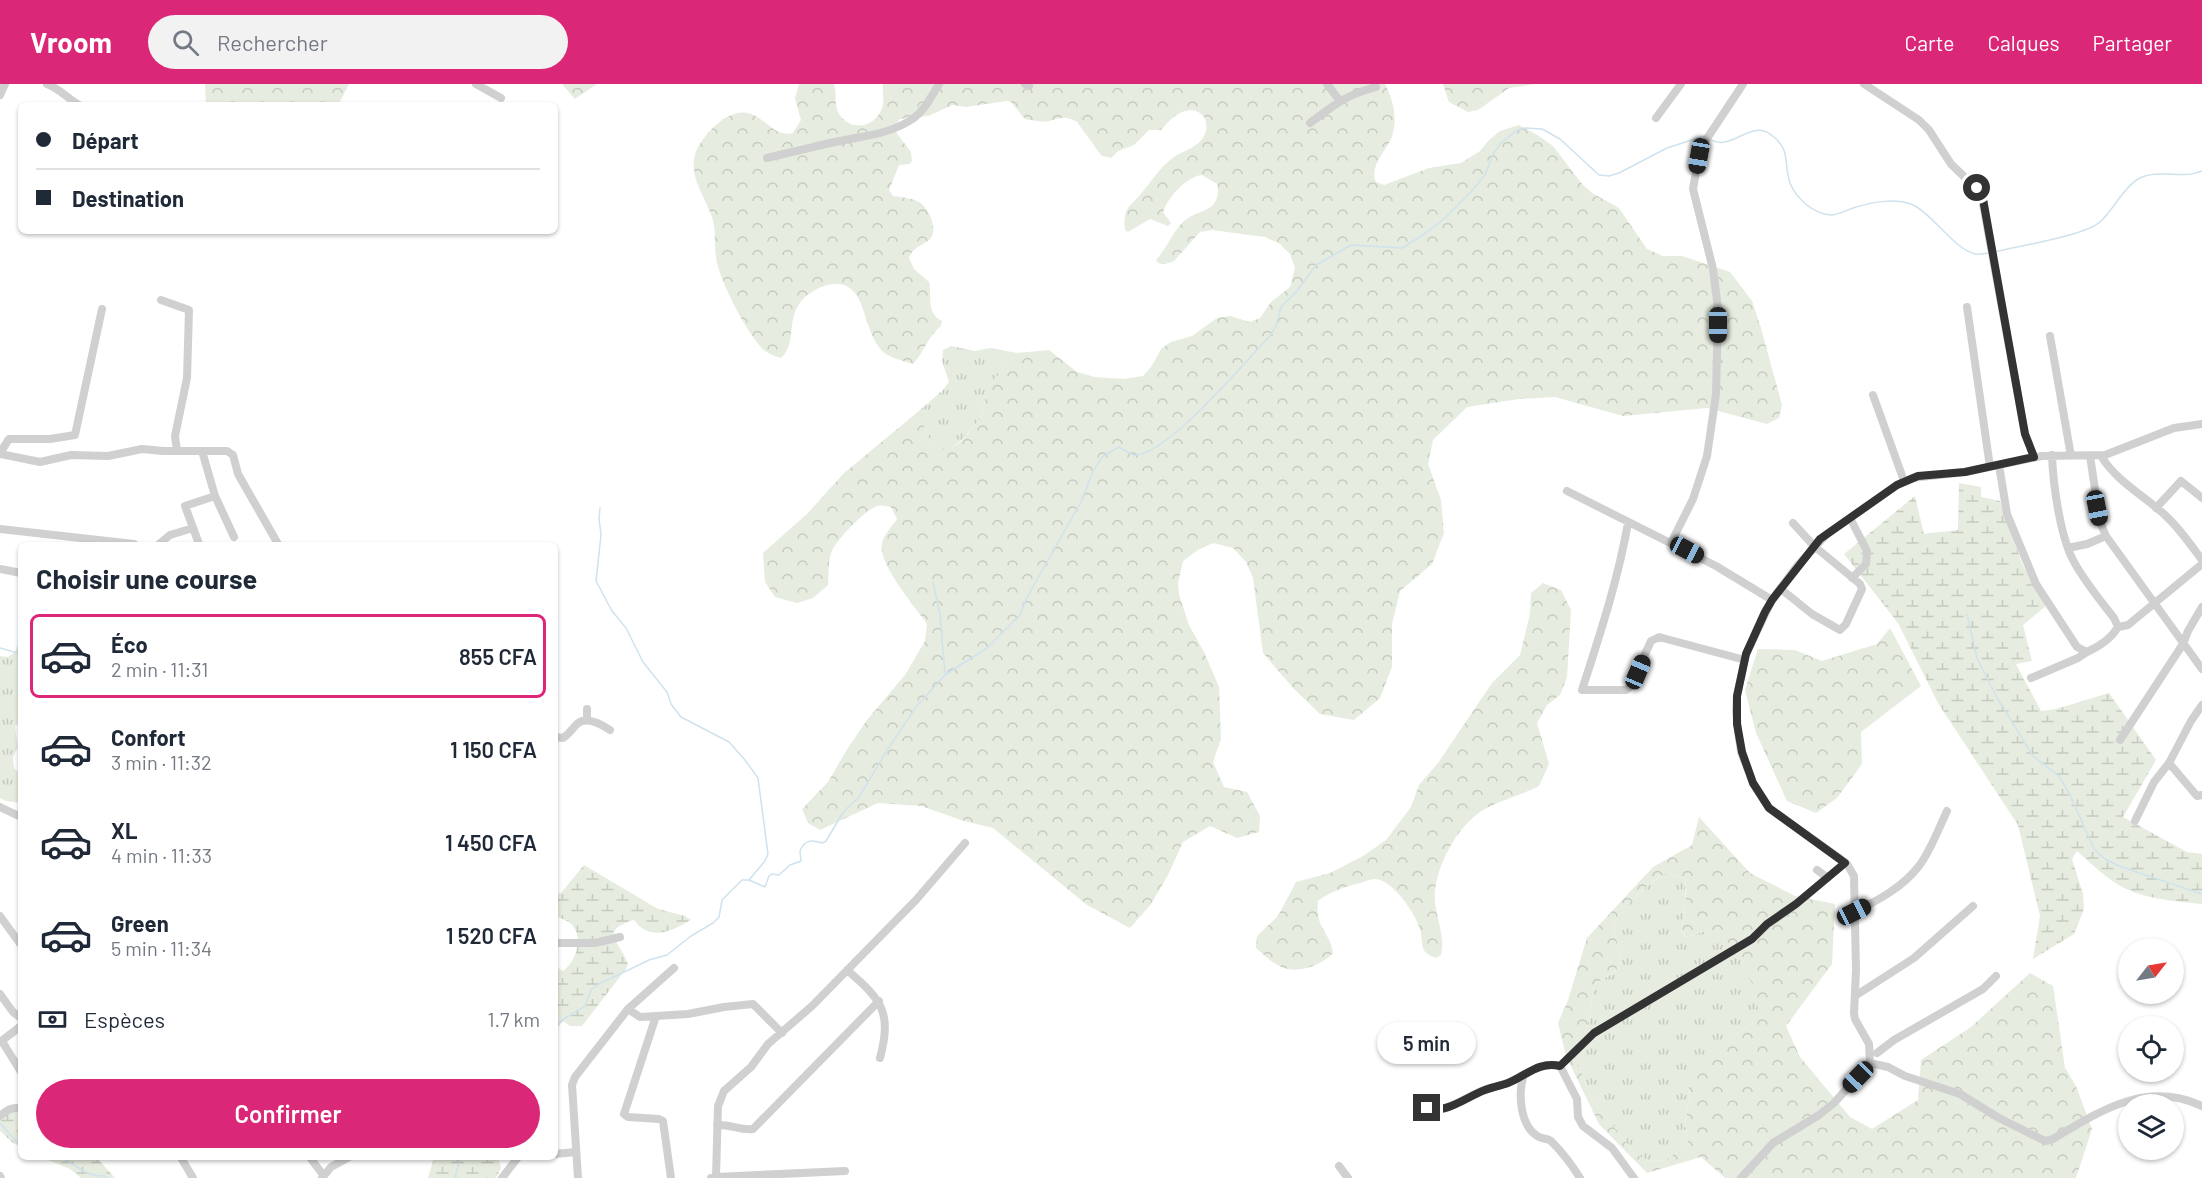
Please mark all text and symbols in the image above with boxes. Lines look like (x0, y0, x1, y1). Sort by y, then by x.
search box (148, 15, 568, 69)
text: Vroom (30, 25, 112, 59)
icon: search (169, 26, 202, 59)
text: Rechercher (217, 29, 328, 55)
text: Carte (1905, 30, 1954, 55)
text: Calques (1987, 30, 2060, 55)
text: Partager (2093, 30, 2172, 55)
text: Départ (72, 127, 139, 153)
car (1687, 137, 1711, 175)
route start (1963, 174, 1990, 201)
text: Destination (72, 185, 184, 211)
car (1709, 307, 1727, 343)
car (2085, 489, 2109, 527)
car (1667, 534, 1707, 566)
text: Choisir une course (36, 562, 257, 594)
icon: car (39, 629, 93, 683)
text: Éco (111, 631, 148, 657)
text: 855 CFA (459, 643, 537, 669)
car (1623, 652, 1653, 692)
text: 2 min · 11:31 (111, 657, 208, 681)
icon: car (39, 722, 93, 776)
text: Confort (111, 724, 186, 750)
text: 1 150 CFA (450, 736, 537, 762)
text: 3 min · 11:32 (111, 750, 212, 774)
icon: car (39, 815, 93, 869)
text: XL (111, 817, 137, 843)
text: 1 450 CFA (445, 829, 537, 855)
text: 4 min · 11:33 (111, 843, 212, 867)
car (1834, 896, 1874, 928)
icon: car (39, 908, 93, 962)
text: Green (111, 910, 169, 936)
text: 1 520 CFA (446, 922, 537, 948)
text: 5 min · 11:34 (111, 936, 212, 960)
north arrow (2118, 938, 2184, 1004)
map controls (2118, 938, 2184, 1160)
icon: cash (36, 1003, 69, 1036)
text: Espèces (84, 1006, 165, 1032)
text: 1.7 km (487, 1007, 540, 1031)
button: locate (2118, 1016, 2184, 1082)
callout: 5 min (1378, 1021, 1476, 1063)
text: 5 min (1403, 1031, 1450, 1055)
car (1839, 1058, 1877, 1096)
button: Confirmer (36, 1079, 540, 1148)
route end (1413, 1094, 1440, 1121)
button: layers (2118, 1094, 2184, 1160)

